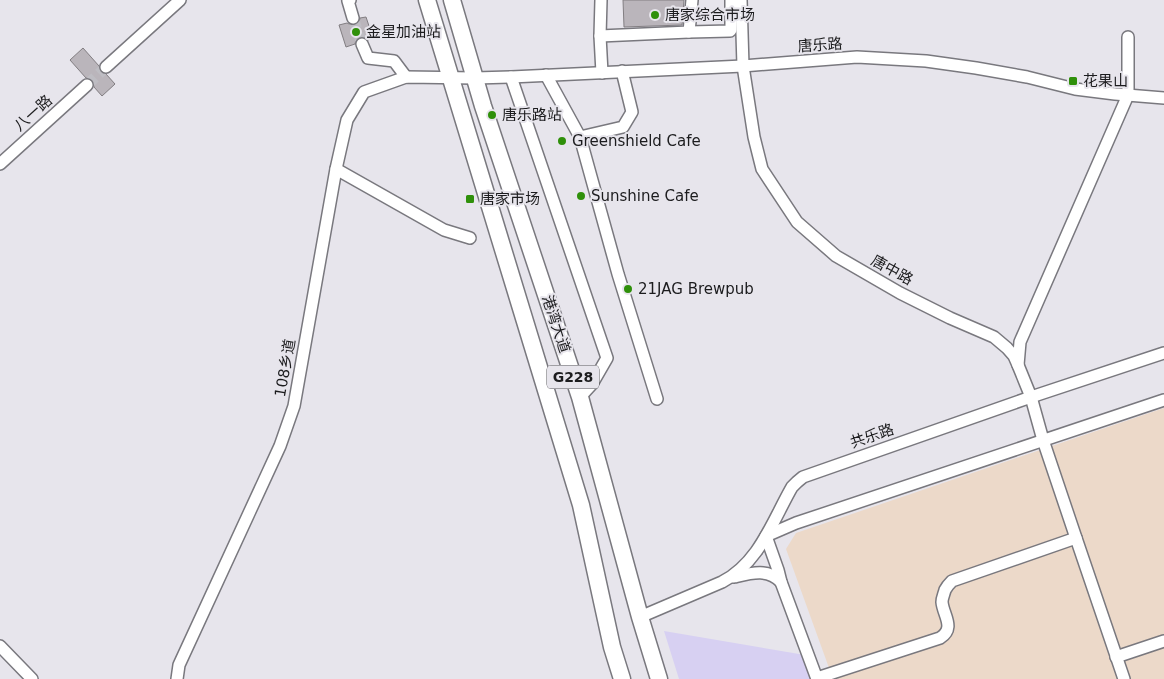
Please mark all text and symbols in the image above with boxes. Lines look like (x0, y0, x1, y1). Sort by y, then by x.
place label: 唐家综合市场 (665, 6, 755, 24)
marker: 唐家综合市场 (649, 9, 661, 21)
place label: 金星加油站 (366, 23, 441, 41)
marker: 金星加油站 (350, 26, 362, 38)
street label: 唐乐路 (797, 34, 843, 56)
place label: 花果山 (1083, 72, 1128, 90)
marker: 花果山 (1067, 75, 1079, 87)
street label: 八一路 (10, 91, 56, 135)
place label: 唐乐路站 (502, 106, 562, 124)
marker: 唐乐路站 (486, 109, 498, 121)
place label: Greenshield Cafe (572, 132, 701, 150)
marker: Greenshield Cafe (556, 135, 568, 147)
place label: Sunshine Cafe (591, 187, 699, 205)
place label: 唐家市场 (480, 190, 540, 208)
marker: Sunshine Cafe (575, 190, 587, 202)
marker: 唐家市场 (464, 193, 476, 205)
street label: 唐中路 (868, 251, 916, 289)
place label: 21JAG Brewpub (638, 280, 754, 298)
marker: 21JAG Brewpub (622, 283, 634, 295)
street label: 港湾大道 (538, 293, 574, 355)
street label: 108乡道 (271, 338, 299, 398)
road number: G228 (547, 366, 599, 388)
street label: 共乐路 (848, 420, 896, 452)

